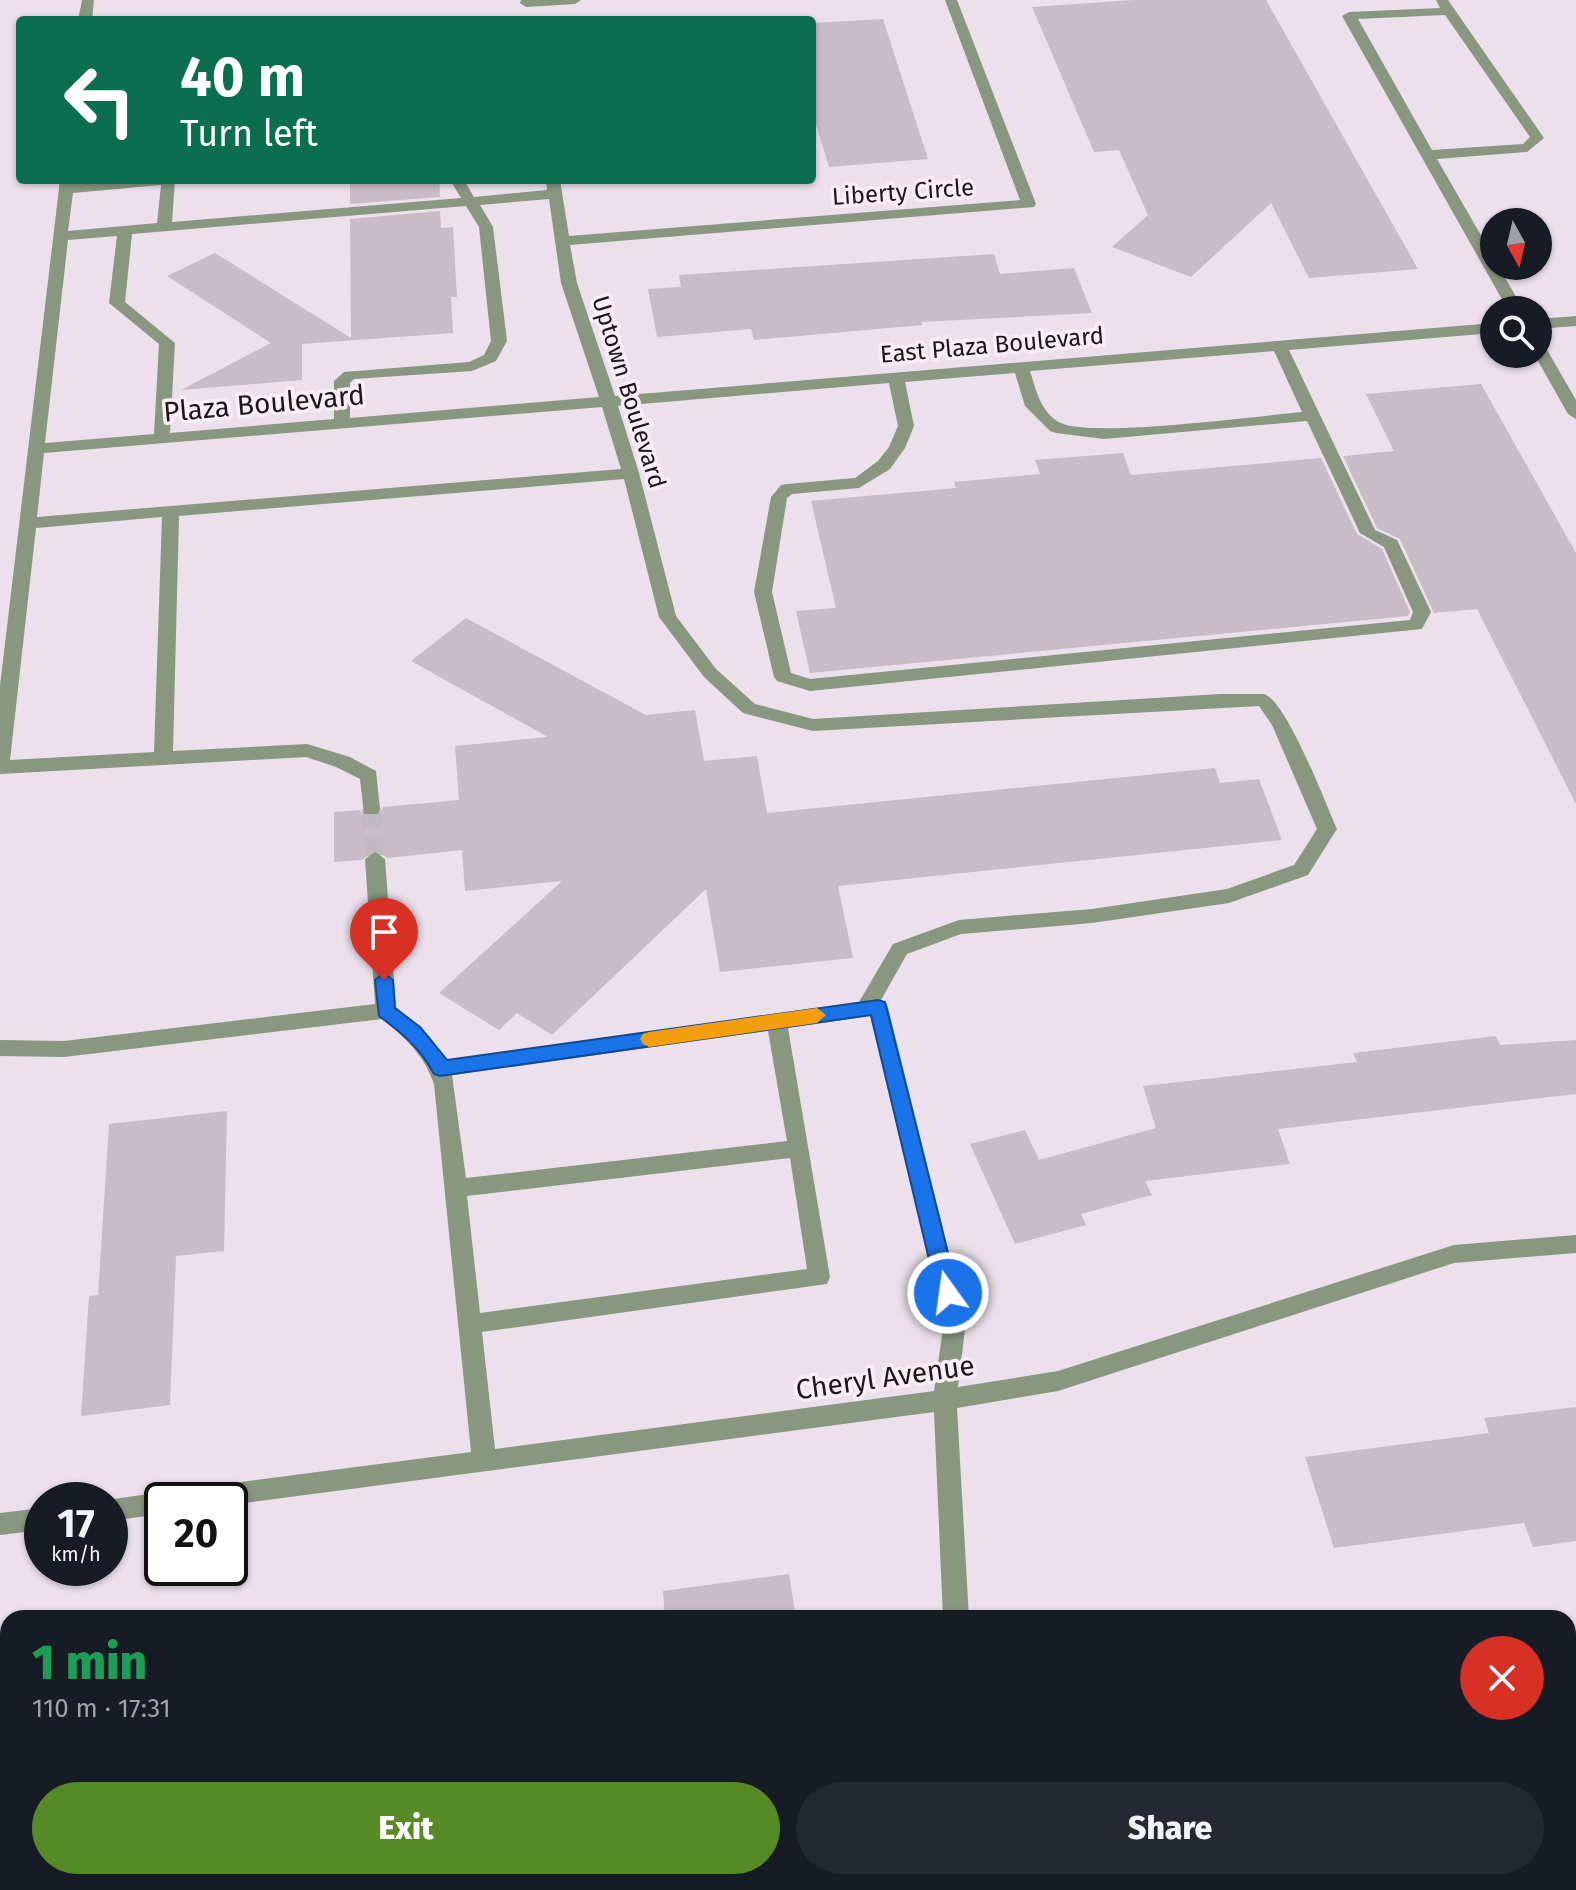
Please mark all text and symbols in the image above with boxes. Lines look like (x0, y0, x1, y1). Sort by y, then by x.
text: 40 m (180, 44, 305, 111)
icon: left (48, 48, 152, 152)
text: Turn left (180, 112, 318, 156)
street label: Liberty Circle (831, 173, 975, 211)
north arrow (1480, 208, 1552, 280)
map controls (1480, 208, 1552, 368)
street label: Uptown Boulevard (586, 292, 672, 492)
button: search (1480, 296, 1552, 368)
street label: East Plaza Boulevard (879, 321, 1105, 369)
street label: Plaza Boulevard (162, 378, 366, 429)
pin (350, 898, 418, 980)
icon: arrive (362, 910, 406, 954)
position arrow (906, 1251, 990, 1335)
street label: Cheryl Avenue (794, 1349, 977, 1406)
speed limit sign: 20 (144, 1482, 248, 1586)
text: 17 (57, 1500, 95, 1548)
text: km/h (51, 1542, 101, 1566)
text: 1 min (32, 1634, 147, 1692)
button: close (1460, 1636, 1544, 1720)
text: 110 m · 17:31 (32, 1693, 171, 1724)
button: Exit (32, 1782, 780, 1874)
button: Share (796, 1782, 1544, 1874)

